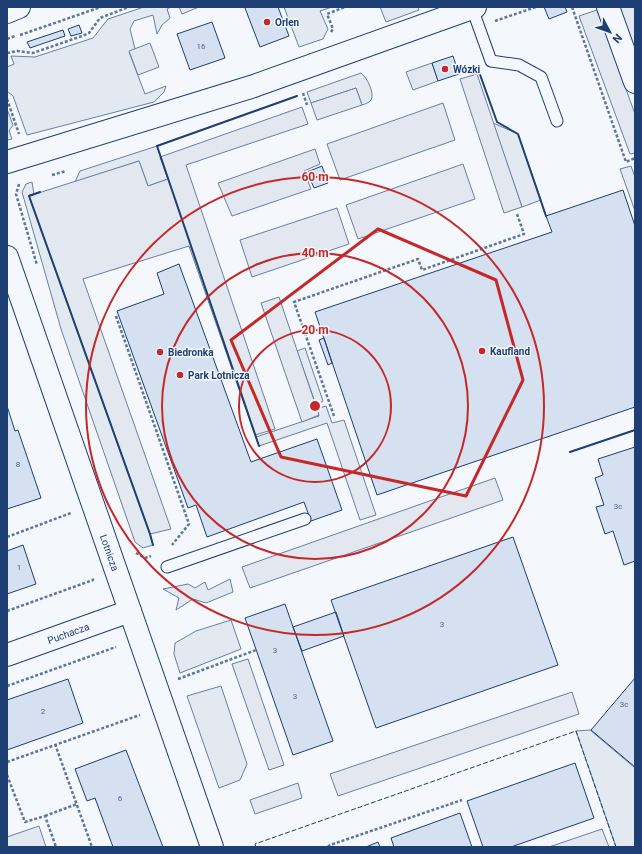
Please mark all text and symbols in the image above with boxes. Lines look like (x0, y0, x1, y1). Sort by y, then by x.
north arrow (590, 12, 630, 52)
marker: Orlen (262, 17, 272, 27)
place label: Orlen (275, 17, 300, 28)
text: N (610, 31, 625, 46)
house number: 16 (197, 42, 206, 51)
marker: Wózki (440, 64, 450, 74)
place label: Wózki (453, 64, 481, 75)
text: 60 m (301, 170, 329, 184)
text: 40 m (301, 246, 329, 260)
text: 20 m (301, 323, 329, 337)
marker: Kaufland (477, 346, 487, 356)
place label: Kaufland (490, 346, 530, 357)
marker: Biedronka (155, 347, 165, 357)
place label: Biedronka (168, 347, 214, 358)
marker: Park Lotnicza (175, 370, 185, 380)
place label: Park Lotnicza (188, 370, 250, 381)
centre of rings (308, 399, 322, 413)
house number: 8 (16, 460, 21, 469)
house number: 3c (614, 502, 622, 511)
street label: Lotnicza (98, 533, 121, 573)
house number: 1 (17, 563, 21, 572)
house number: 3 (440, 620, 444, 629)
street label: Puchacza (46, 621, 91, 646)
house number: 3 (273, 646, 277, 655)
house number: 3 (293, 692, 297, 701)
house number: 3c (620, 700, 628, 709)
house number: 2 (41, 707, 46, 716)
house number: 6 (118, 794, 123, 803)

